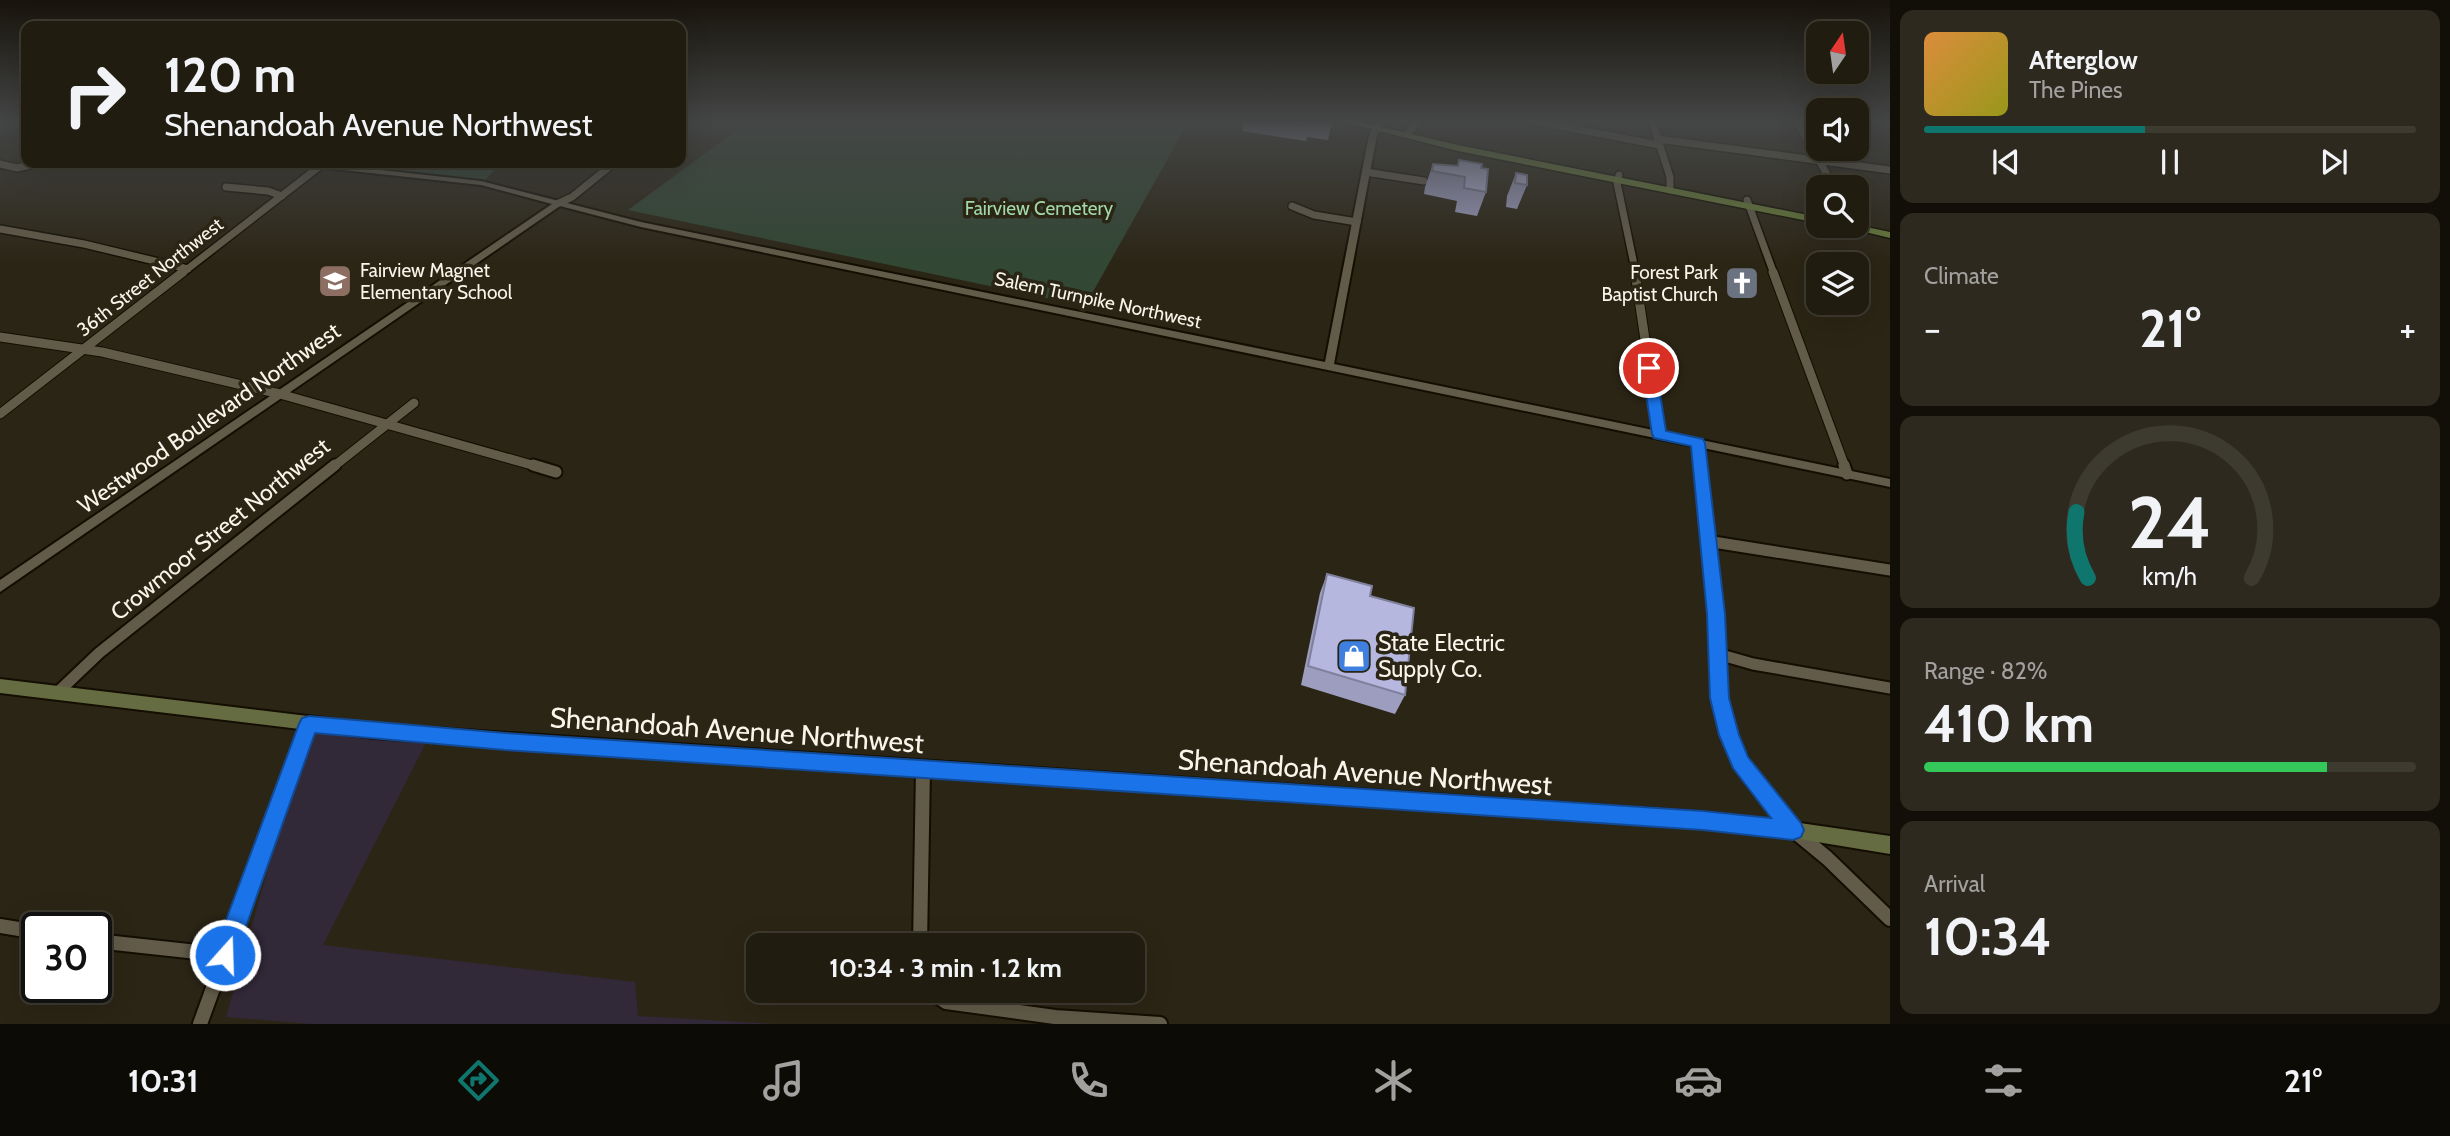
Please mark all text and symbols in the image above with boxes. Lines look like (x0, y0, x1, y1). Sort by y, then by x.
north arrow (1806, 21, 1869, 84)
map controls (1806, 21, 1869, 315)
text: Afterglow (2029, 44, 2138, 76)
text: 120 m (164, 45, 296, 104)
icon: right (49, 49, 140, 140)
text: The Pines (2029, 76, 2123, 104)
button: sound (1806, 98, 1869, 161)
text: Shenandoah Avenue Northwest (164, 105, 592, 144)
icon: previous (1987, 143, 2025, 181)
icon: pause (2151, 143, 2189, 181)
icon: next (2315, 143, 2353, 181)
button: search (1806, 175, 1869, 238)
park label: Fairview Cemetery (965, 197, 1114, 220)
street label: 36th Street Northwest (72, 212, 228, 341)
button: layers (1806, 252, 1869, 315)
place label: Fairview Magnet Elementary School (360, 259, 513, 304)
place label: Forest Park Baptist Church (1601, 261, 1718, 306)
school or university icon: Fairview Magnet Elementary School (316, 262, 354, 300)
text: Climate (1924, 262, 1999, 290)
church icon: Forest Park Baptist Church (1723, 264, 1761, 302)
street label: Salem Turnpike Northwest (992, 267, 1204, 333)
text: 21° (2139, 297, 2201, 360)
text: − (1924, 305, 1941, 352)
text: + (2399, 305, 2416, 352)
street label: Westwood Boulevard Northwest (72, 316, 346, 519)
pin (1619, 338, 1679, 398)
icon: arrive (1630, 349, 1668, 387)
street label: Crowmoor Street Northwest (105, 432, 335, 626)
text: 24 (2128, 478, 2212, 566)
text: km/h (2143, 561, 2197, 591)
place label: State Electric Supply Co. (1378, 629, 1505, 683)
shop icon: State Electric Supply Co. (1335, 637, 1373, 675)
text: Range · 82% (1924, 657, 2047, 685)
text: 410 km (1924, 692, 2094, 755)
street label: Shenandoah Avenue Northwest (549, 700, 925, 760)
street label: Shenandoah Avenue Northwest (1177, 742, 1553, 802)
text: Arrival (1924, 870, 1985, 898)
text: 10:34 (1924, 905, 2052, 968)
speed limit sign: 30 (21, 912, 112, 1003)
position arrow (188, 918, 262, 992)
text: 10:34 · 3 min · 1.2 km (829, 952, 1062, 984)
icon: directions (454, 1056, 503, 1105)
icon: music (759, 1056, 808, 1105)
icon: phone (1064, 1056, 1113, 1105)
icon: climate (1369, 1056, 1418, 1105)
icon: car (1674, 1056, 1723, 1105)
icon: filters (1979, 1056, 2028, 1105)
text: 10:31 (128, 1061, 199, 1100)
text: 21° (2284, 1061, 2322, 1100)

